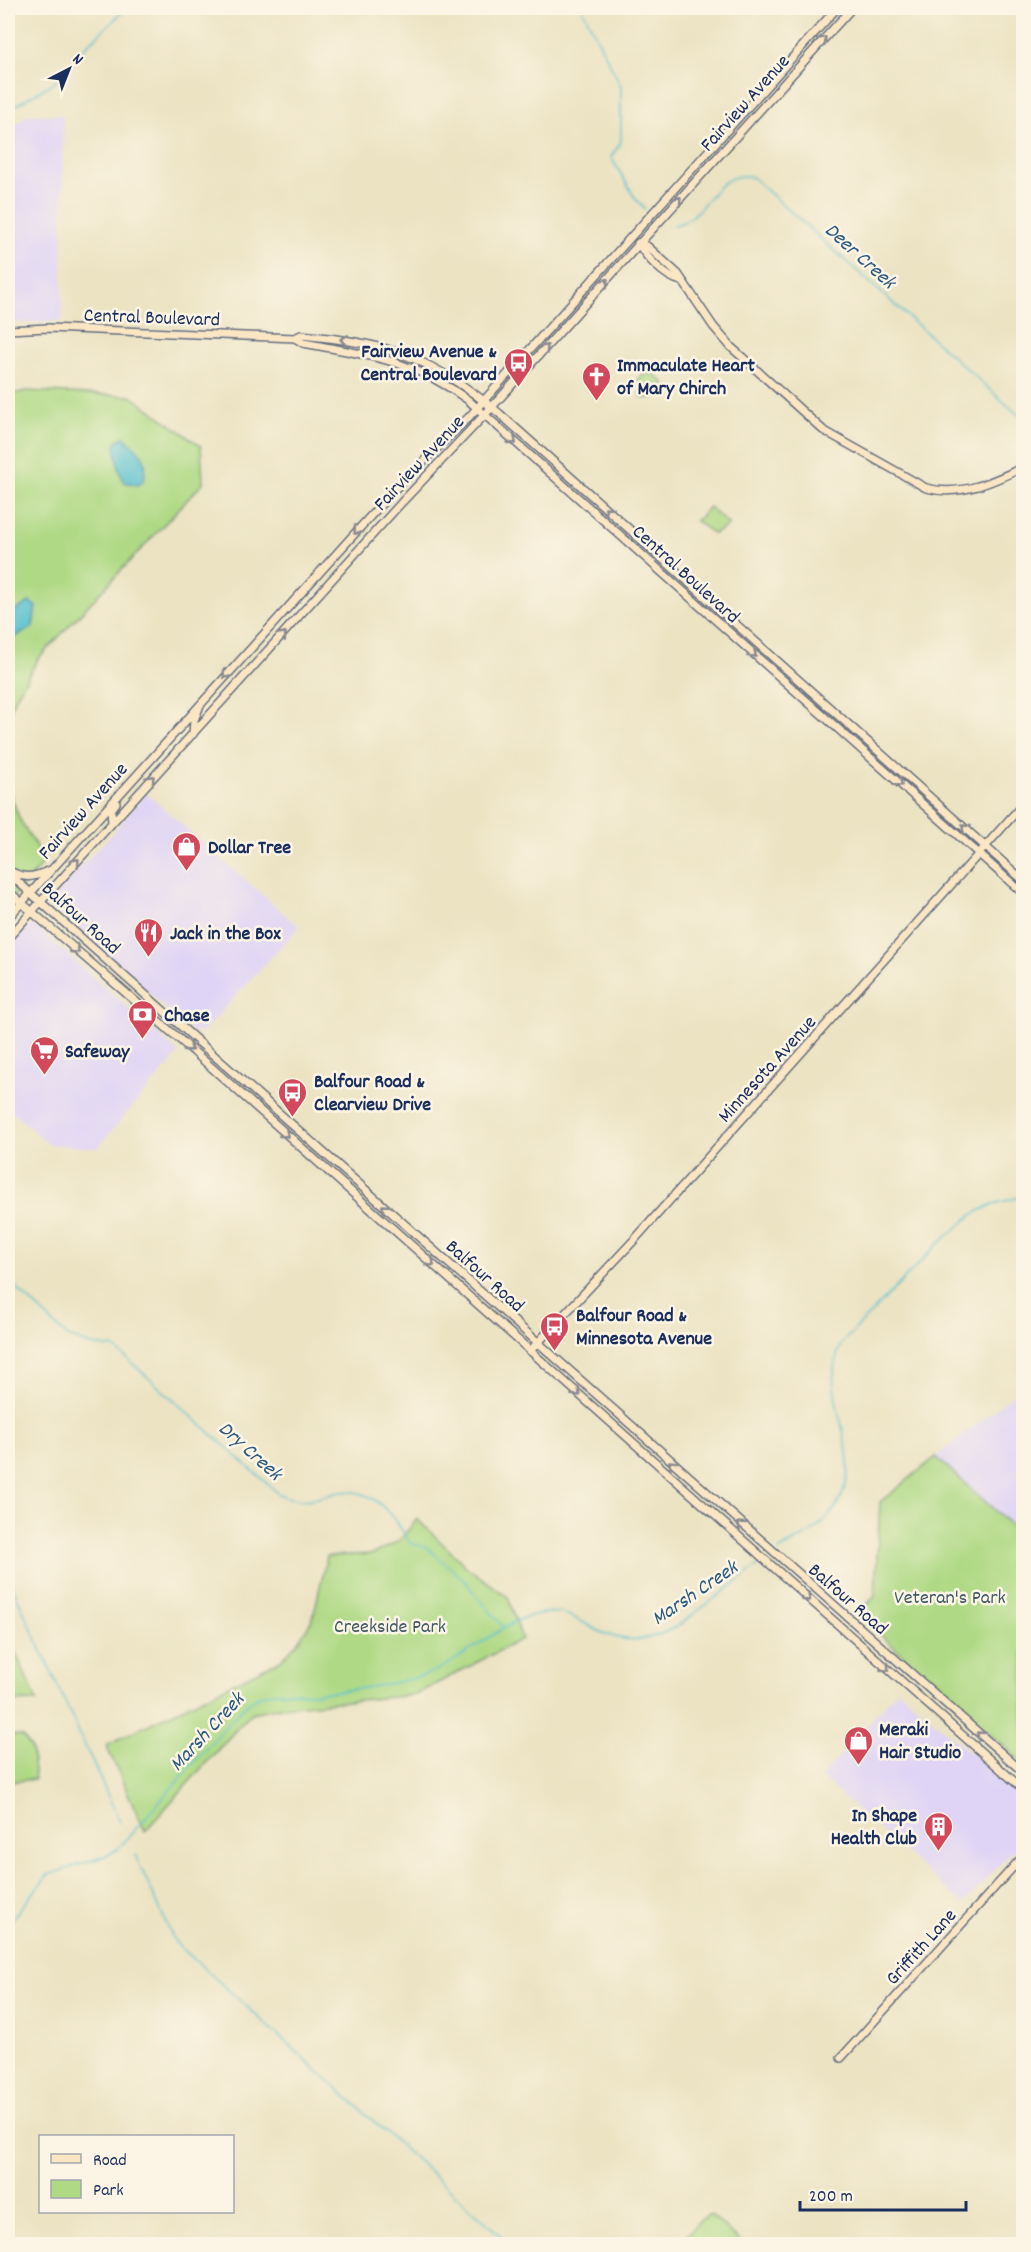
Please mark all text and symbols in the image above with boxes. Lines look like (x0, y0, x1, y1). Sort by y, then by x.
one-way arrow (816, 36, 827, 47)
north arrow (39, 39, 99, 99)
text: N (67, 49, 88, 71)
street label: Fairview Avenue (695, 49, 798, 159)
one-way arrow (671, 197, 682, 207)
water label: Deer Creek (817, 217, 903, 299)
one-way arrow (598, 278, 609, 289)
street label: Central Boulevard (83, 303, 221, 335)
one-way arrow (339, 335, 348, 347)
place label: Fairview Avenue & Central Boulevard (360, 339, 497, 390)
one-way arrow (538, 344, 549, 355)
bus stop icon: Fairview Avenue & Central Boulevard (502, 346, 534, 388)
place label: Immaculate Heart of Mary Chirch (617, 353, 755, 404)
church icon: Immaculate Heart of Mary Chirch (580, 360, 612, 402)
street label: Fairview Avenue (368, 410, 472, 518)
one-way arrow (506, 433, 517, 444)
one-way arrow (604, 507, 615, 518)
street label: Central Boulevard (625, 519, 745, 631)
one-way arrow (353, 524, 364, 535)
one-way arrow (276, 631, 287, 642)
one-way arrow (746, 647, 757, 658)
one-way arrow (222, 668, 233, 679)
street label: Fairview Avenue (33, 757, 136, 867)
one-way arrow (144, 775, 155, 786)
one-way arrow (892, 776, 903, 787)
one-way arrow (961, 824, 971, 835)
shop icon: Dollar Tree (171, 830, 203, 872)
place label: Dollar Tree (208, 835, 291, 863)
one-way arrow (69, 859, 80, 869)
street label: Balfour Road (34, 876, 126, 962)
restaurant icon: Jack in the Box (133, 916, 165, 958)
place label: Jack in the Box (170, 921, 281, 949)
one-way arrow (69, 942, 80, 953)
bank icon: Chase (127, 998, 159, 1040)
place label: Chase (164, 1003, 210, 1031)
street label: Minnesota Avenue (712, 1010, 824, 1130)
supermarket icon: Safeway (28, 1034, 60, 1076)
place label: Safeway (65, 1039, 130, 1067)
one-way arrow (182, 1041, 193, 1052)
place label: Balfour Road & Clearview Drive (314, 1069, 431, 1120)
bus stop icon: Balfour Road & Clearview Drive (277, 1076, 309, 1118)
one-way arrow (278, 1127, 289, 1138)
one-way arrow (382, 1204, 392, 1215)
street label: Balfour Road (438, 1234, 530, 1320)
one-way arrow (424, 1256, 435, 1267)
place label: Balfour Road & Minnesota Avenue (576, 1303, 712, 1354)
bus stop icon: Balfour Road & Minnesota Avenue (539, 1310, 571, 1352)
one-way arrow (570, 1386, 581, 1397)
water label: Dry Creek (210, 1415, 289, 1491)
one-way arrow (668, 1460, 679, 1471)
one-way arrow (737, 1521, 748, 1532)
water label: Marsh Creek (646, 1553, 747, 1634)
street label: Balfour Road (801, 1558, 893, 1643)
park label: Veteran's Park (894, 1585, 1006, 1613)
one-way arrow (800, 1591, 811, 1602)
park label: Creekside Park (334, 1614, 446, 1642)
one-way arrow (879, 1661, 890, 1672)
water label: Marsh Creek (164, 1685, 254, 1779)
place label: Meraki Hair Studio (879, 1717, 961, 1768)
shop icon: Meraki Hair Studio (842, 1724, 874, 1766)
one-way arrow (976, 1731, 986, 1742)
place label: In Shape Health Club (831, 1803, 917, 1854)
building icon: In Shape Health Club (922, 1810, 954, 1852)
street label: Griffith Lane (880, 1903, 964, 1993)
legend (39, 2135, 234, 2213)
text: Road (93, 2149, 127, 2174)
scale bar (800, 2174, 966, 2212)
text: Park (93, 2179, 124, 2204)
text: 200 m (809, 2185, 853, 2210)

